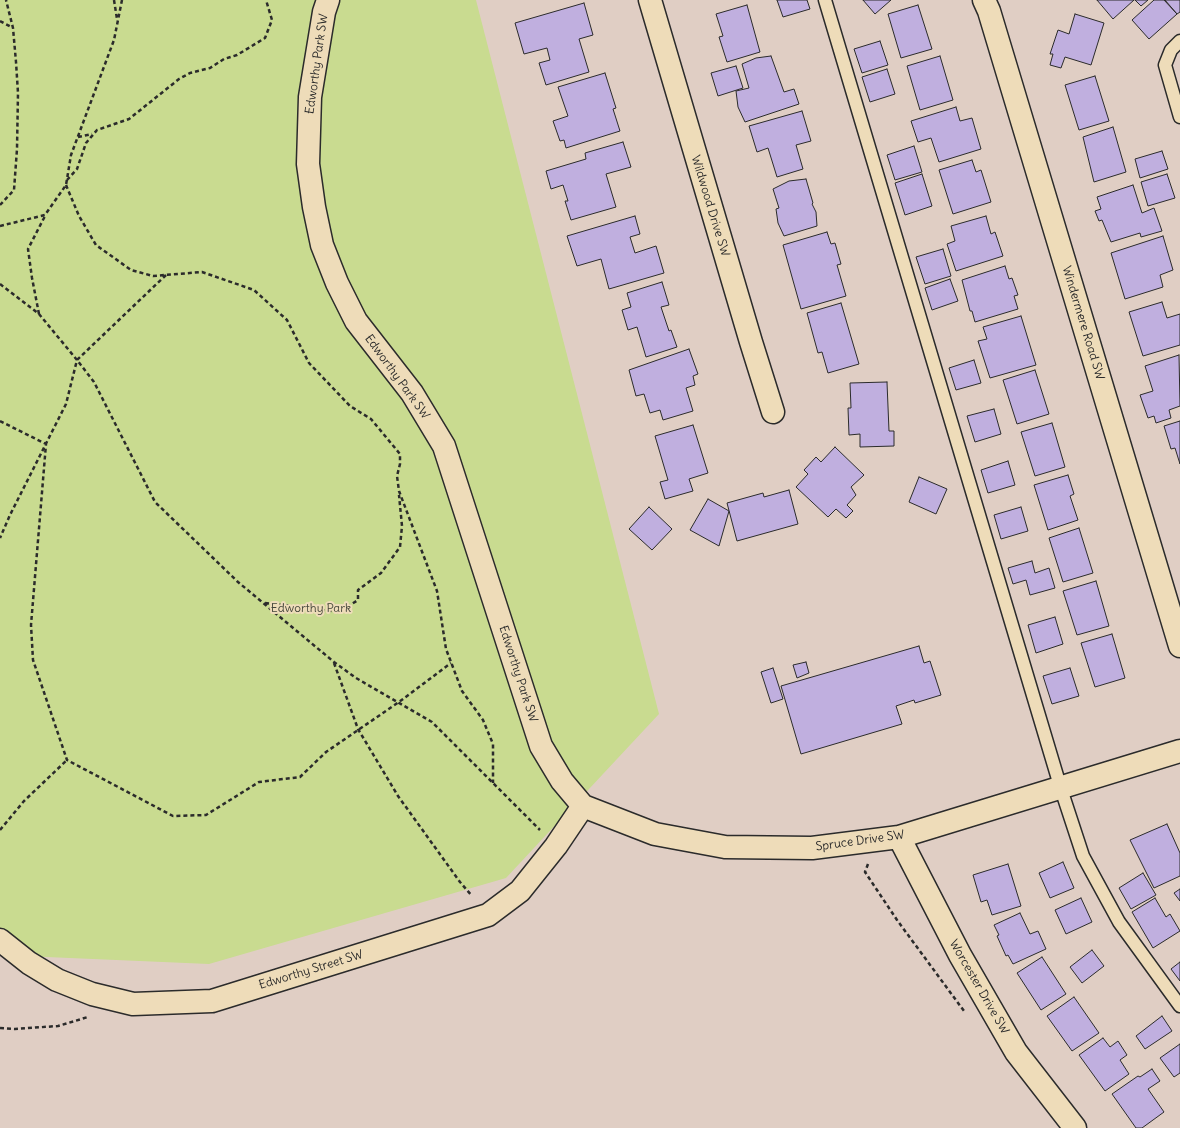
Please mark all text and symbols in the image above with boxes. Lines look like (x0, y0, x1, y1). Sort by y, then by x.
street label: Edworthy Park SW (303, 13, 331, 115)
street label: Wildwood Drive SW (688, 154, 732, 258)
street label: Windermere Road SW (1059, 264, 1107, 382)
street label: Edworthy Park SW (362, 332, 432, 422)
park label: Edworthy Park (271, 602, 351, 616)
street label: Edworthy Park SW (496, 624, 540, 724)
street label: Spruce Drive SW (815, 828, 905, 854)
street label: Worcester Drive SW (946, 937, 1012, 1037)
street label: Edworthy Street SW (257, 947, 365, 993)

